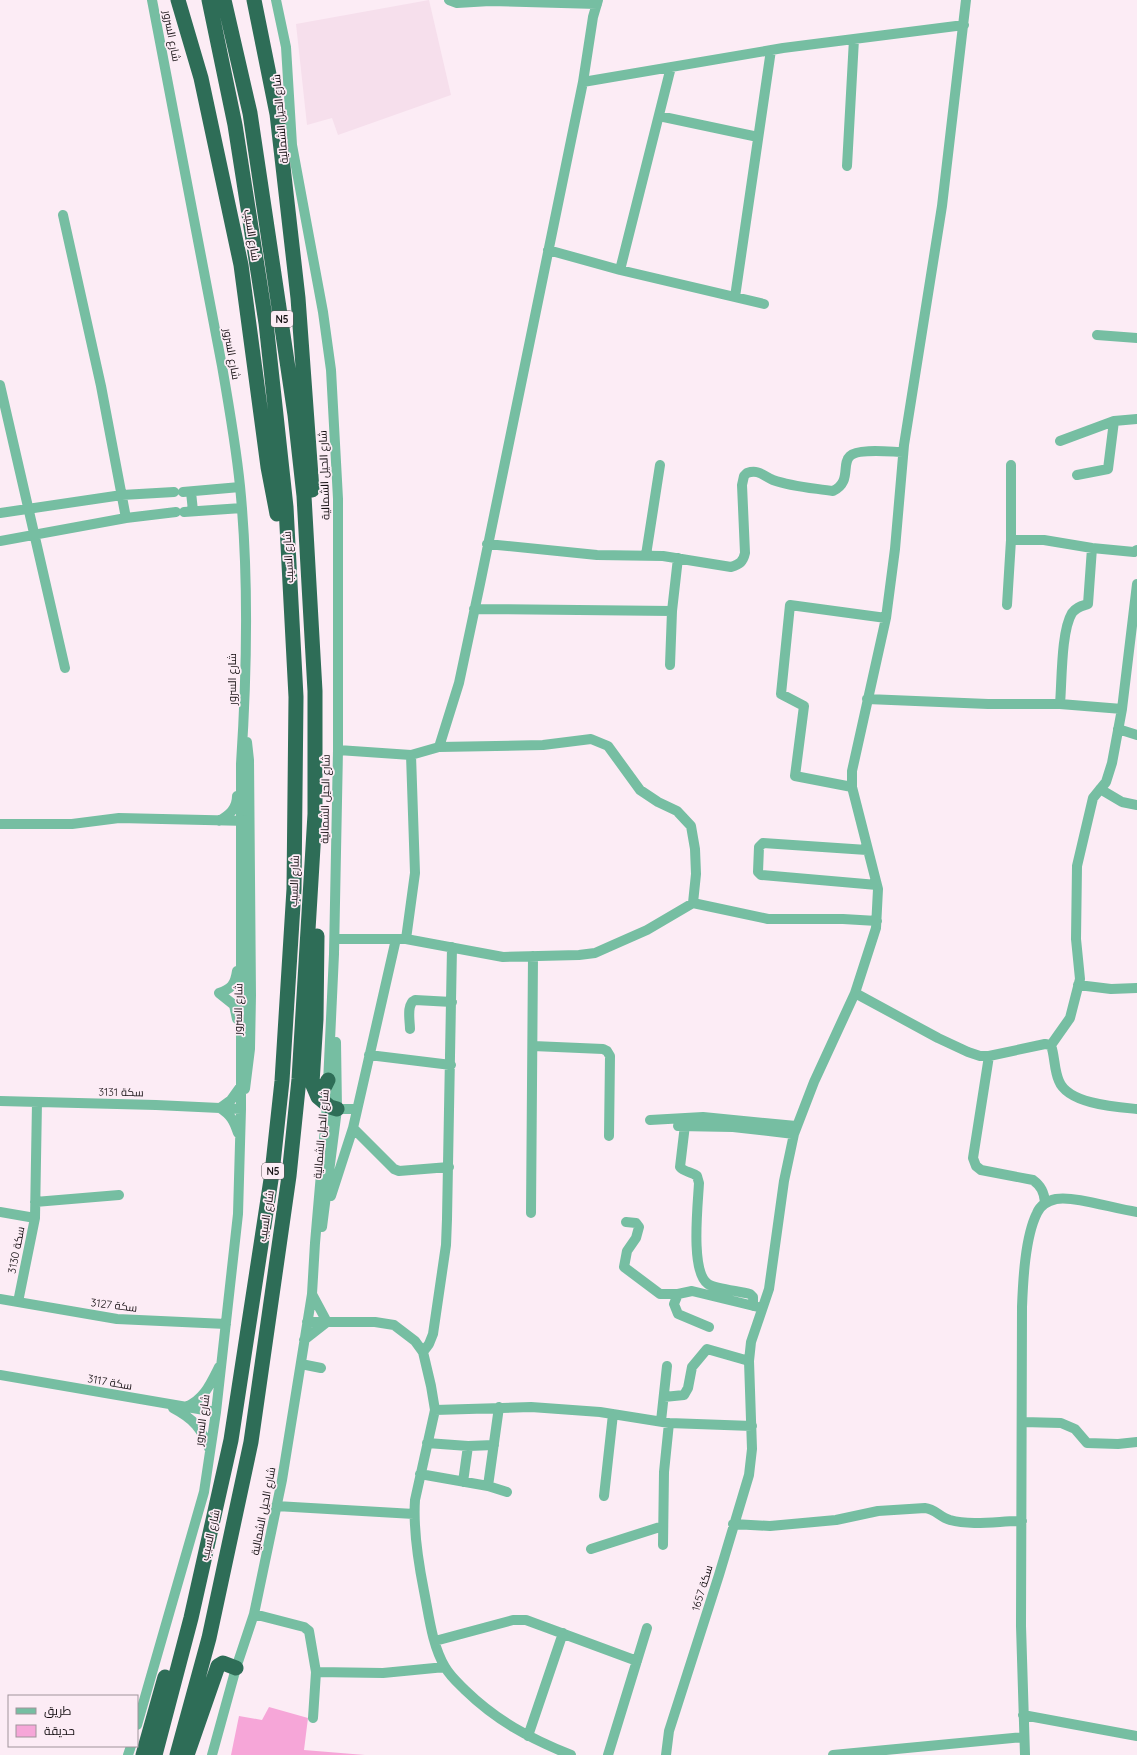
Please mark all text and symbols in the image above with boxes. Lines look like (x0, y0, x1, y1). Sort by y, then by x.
street label: شارع السرور (159, 8, 184, 63)
street label: شارع الحيل الشمالية (269, 74, 292, 164)
street label: شارع السيب (240, 208, 263, 262)
road number: N5 (271, 311, 293, 327)
street label: شارع السرور (219, 326, 243, 381)
street label: شارع الحيل الشمالية (315, 430, 334, 520)
street label: شارع السيب (280, 531, 297, 583)
street label: شارع السرور (225, 653, 240, 706)
street label: شارع الحيل الشمالية (317, 754, 334, 844)
street label: شارع السيب (286, 855, 303, 907)
street label: شارع السرور (231, 983, 246, 1036)
street label: سكة 3131 (98, 1085, 144, 1099)
street label: شارع الحيل الشمالية (310, 1089, 333, 1179)
road number: N5 (262, 1163, 284, 1179)
street label: شارع السيب (255, 1189, 278, 1243)
street label: سكة 3130 (5, 1225, 27, 1275)
street label: سكة 3127 (90, 1295, 138, 1315)
street label: سكة 3117 (87, 1371, 133, 1393)
street label: شارع السرور (191, 1393, 214, 1448)
street label: شارع الحيل الشمالية (248, 1466, 279, 1557)
street label: شارع السيب (197, 1508, 224, 1562)
street label: سكة 1657 (688, 1563, 716, 1613)
legend (8, 1695, 138, 1747)
text: طريق (44, 1703, 72, 1718)
text: حديقة (44, 1723, 75, 1738)

